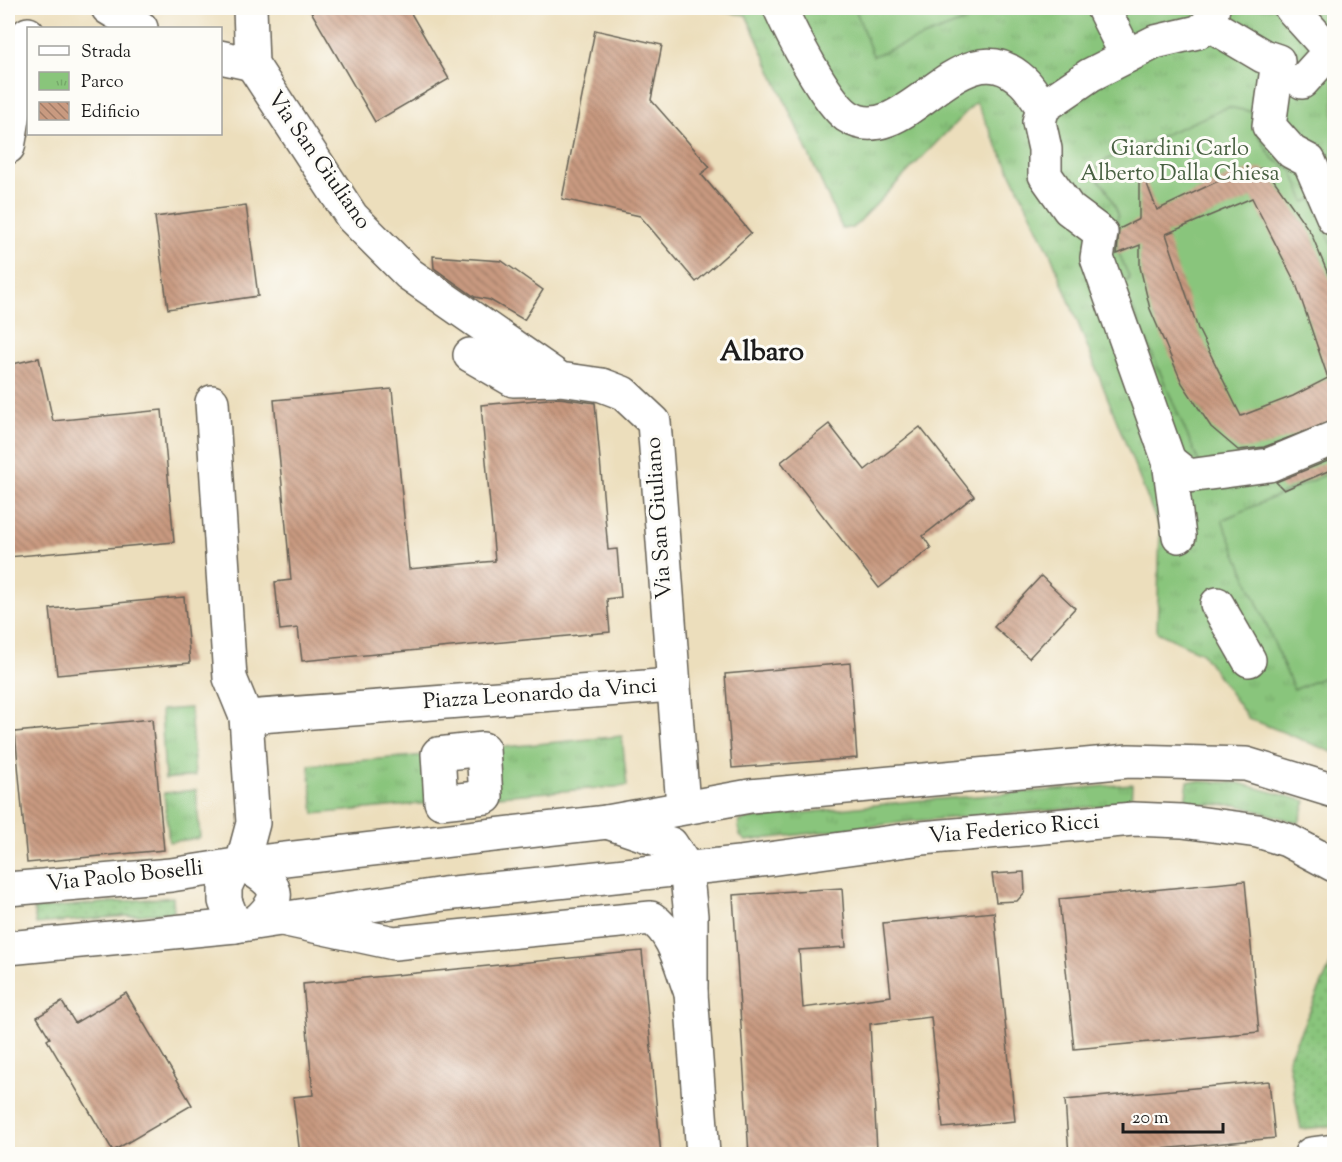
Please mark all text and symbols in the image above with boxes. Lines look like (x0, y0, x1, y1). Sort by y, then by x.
legend (27, 27, 222, 135)
text: Strada (81, 40, 131, 66)
text: Parco (81, 70, 124, 96)
street label: Via San Giuliano (258, 85, 378, 237)
text: Edificio (81, 100, 140, 126)
park label: Giardini Carlo Alberto Dalla Chiesa (1080, 134, 1280, 191)
district label: Albaro (720, 333, 804, 373)
street label: Via San Giuliano (638, 436, 682, 600)
street label: Piazza Leonardo da Vinci (422, 671, 658, 719)
street label: Via Federico Ricci (927, 807, 1101, 853)
street label: Via Paolo Boselli (45, 853, 205, 901)
scale bar (1123, 1096, 1224, 1134)
text: 20 m (1132, 1106, 1169, 1132)

